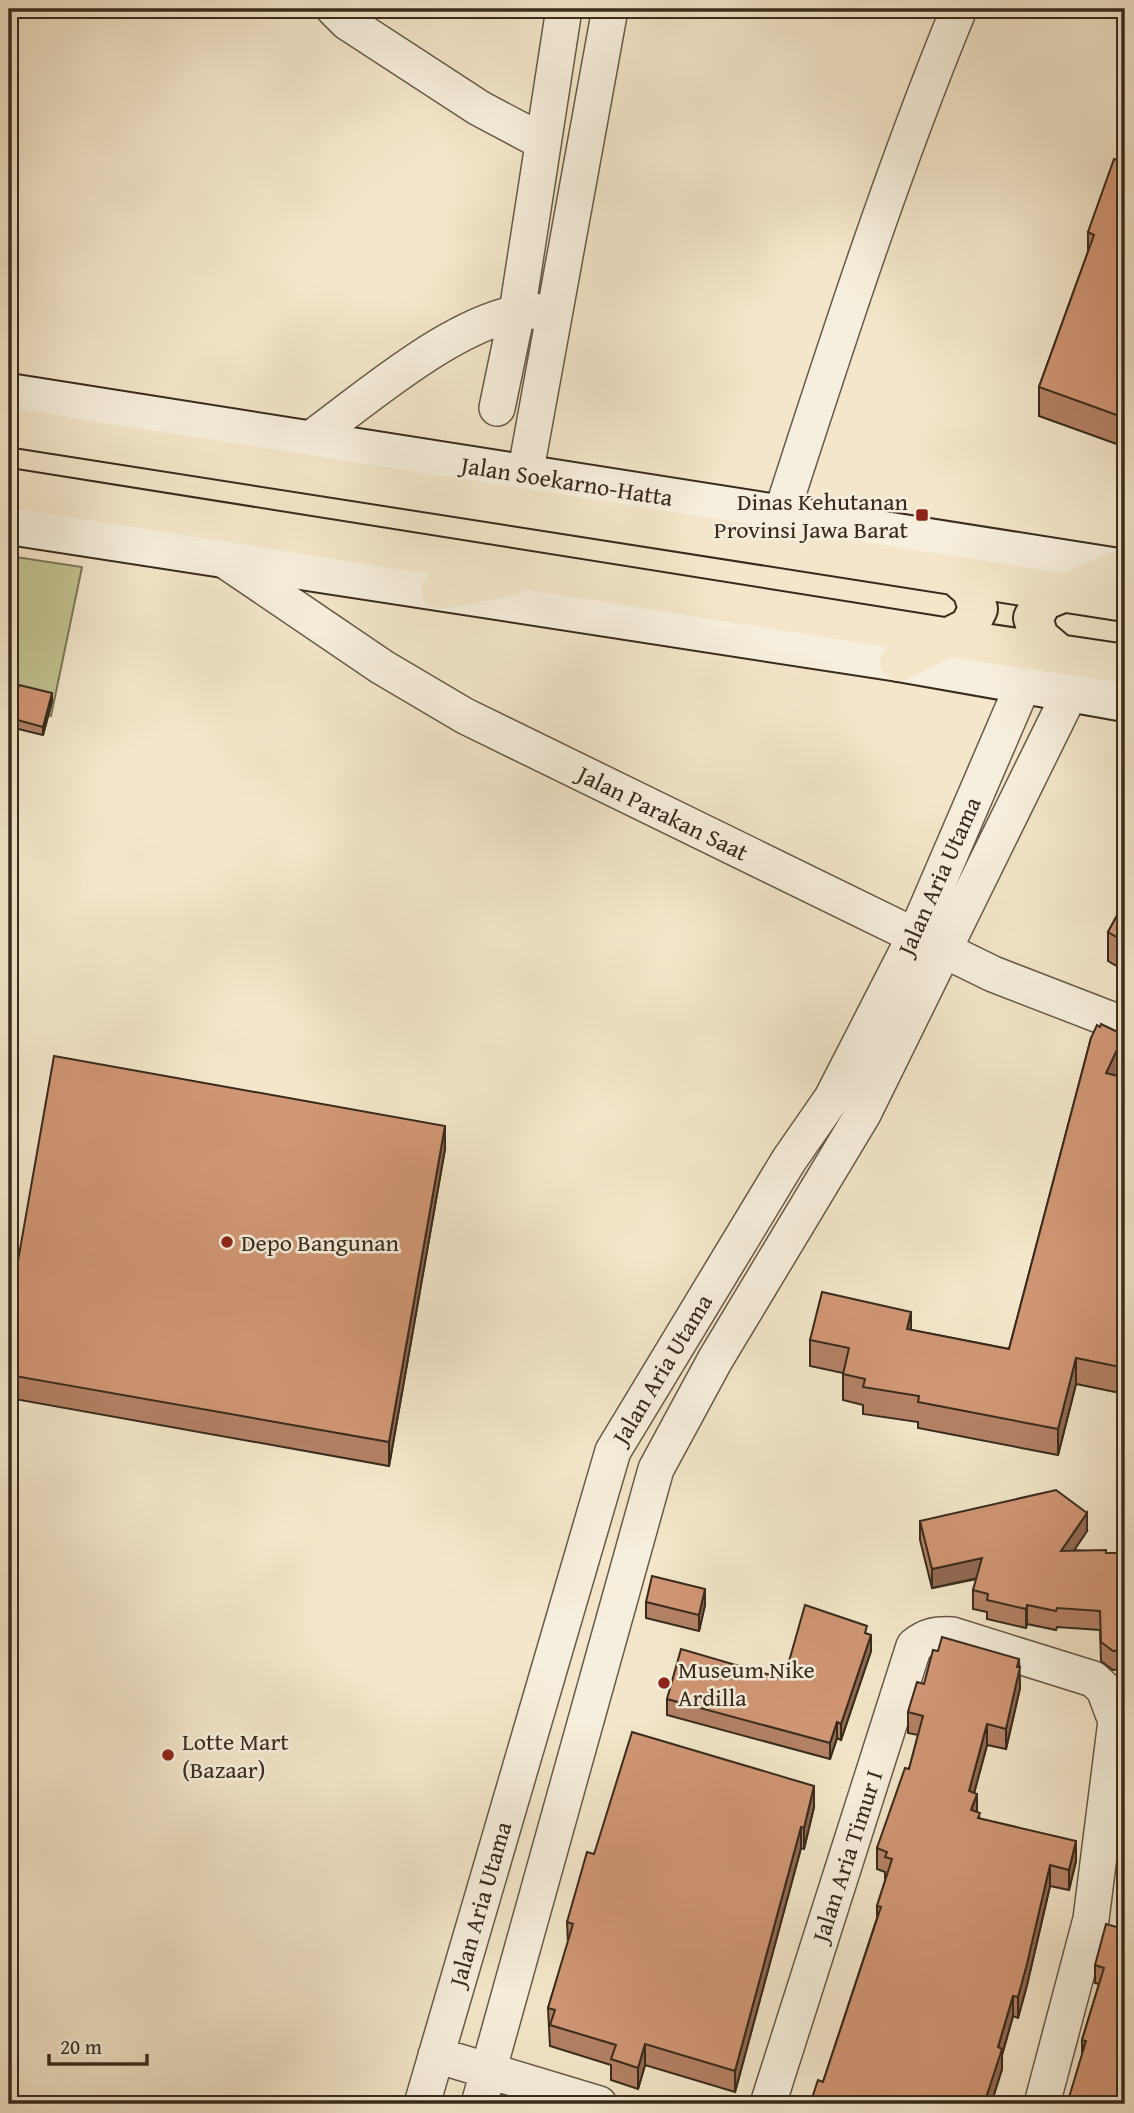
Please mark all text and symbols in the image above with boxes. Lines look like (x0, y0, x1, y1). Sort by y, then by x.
street label: Jalan Soekarno-Hatta (456, 447, 676, 515)
place label: Dinas Kehutanan Provinsi Jawa Barat (714, 484, 909, 547)
marker: Dinas Kehutanan Provinsi Jawa Barat (914, 507, 930, 523)
street label: Jalan Parakan Saat (569, 755, 755, 870)
street label: Jalan Aria Utama (887, 791, 990, 964)
place label: Depo Bangunan (241, 1225, 399, 1260)
marker: Depo Bangunan (219, 1234, 235, 1250)
street label: Jalan Aria Utama (602, 1287, 721, 1454)
place label: Museum Nike Ardilla (678, 1652, 815, 1715)
marker: Museum Nike Ardilla (656, 1675, 672, 1691)
place label: Lotte Mart (Bazaar) (182, 1724, 289, 1787)
marker: Lotte Mart (Bazaar) (160, 1747, 176, 1763)
street label: Jalan Aria Timur I (802, 1766, 891, 1949)
street label: Jalan Aria Utama (439, 1817, 520, 1993)
scale bar (49, 2022, 147, 2066)
text: 20 m (60, 2031, 102, 2062)

